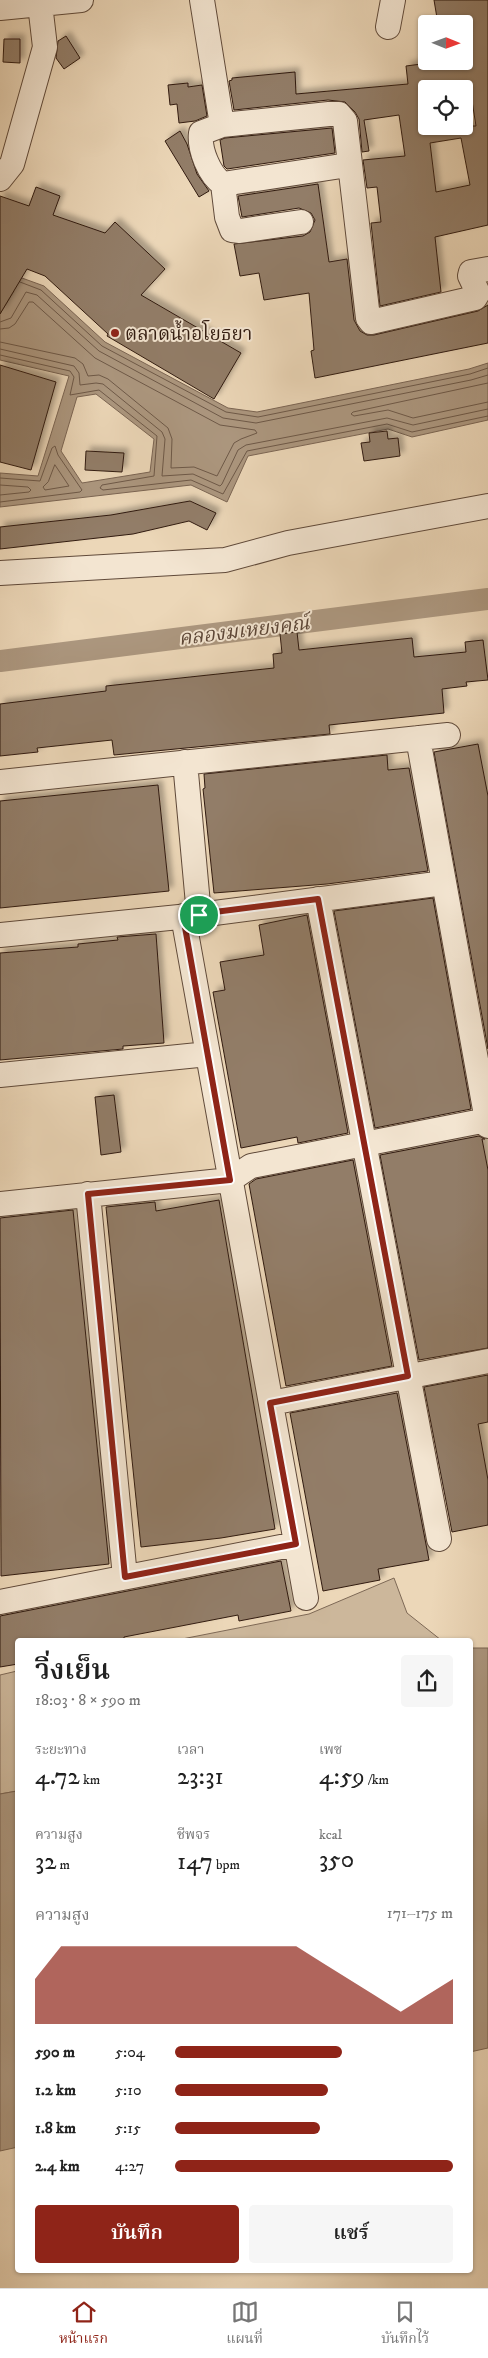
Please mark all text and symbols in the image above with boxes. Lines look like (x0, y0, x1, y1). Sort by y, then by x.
north arrow (418, 15, 472, 70)
map controls (418, 15, 473, 135)
button: locate (418, 80, 473, 135)
place label: ตลาดน้ำอโยธยา (125, 319, 252, 346)
marker: ตลาดน้ำอโยธยา (109, 327, 121, 339)
water label: คลองมเหยงคณ์ (177, 611, 314, 652)
pin (178, 894, 220, 936)
icon: arrive (185, 901, 213, 929)
text: วิ่งเย็น (35, 1653, 110, 1688)
button: share (401, 1655, 453, 1707)
text: 18:03 · 8 × 590 m (35, 1690, 141, 1710)
text: ระยะทาง (35, 1741, 87, 1759)
text: เวลา (177, 1741, 204, 1759)
text: เพซ (319, 1741, 342, 1759)
text: 4.72 (35, 1761, 80, 1792)
text: 23:31 (177, 1761, 224, 1792)
text: 4:59 (319, 1761, 365, 1792)
text: km (80, 1771, 100, 1789)
text: /km (365, 1771, 389, 1789)
text: ความสูง (35, 1826, 83, 1844)
text: ชีพจร (177, 1826, 210, 1844)
text: kcal (319, 1826, 342, 1844)
text: 350 (319, 1844, 354, 1875)
text: 32 (35, 1846, 57, 1877)
text: 147 (177, 1846, 213, 1877)
text: m (57, 1856, 70, 1874)
text: bpm (213, 1856, 240, 1874)
text: 171–175 m (387, 1903, 453, 1923)
text: ความสูง (35, 1905, 90, 1925)
text: 590 m (35, 2042, 75, 2062)
text: 5:04 (115, 2042, 145, 2062)
text: 1.2 km (35, 2080, 76, 2100)
text: 5:10 (115, 2080, 142, 2100)
text: 1.8 km (35, 2118, 76, 2138)
text: 5:15 (115, 2118, 141, 2138)
text: 2.4 km (35, 2156, 80, 2176)
text: 4:27 (115, 2156, 144, 2176)
button: บันทึก (35, 2205, 239, 2263)
button: แชร์ (249, 2205, 453, 2263)
tab: หน้าแรก (59, 2298, 108, 2350)
tab: แผนที่ (226, 2298, 263, 2350)
tab: บันทึกไว้ (381, 2298, 429, 2350)

